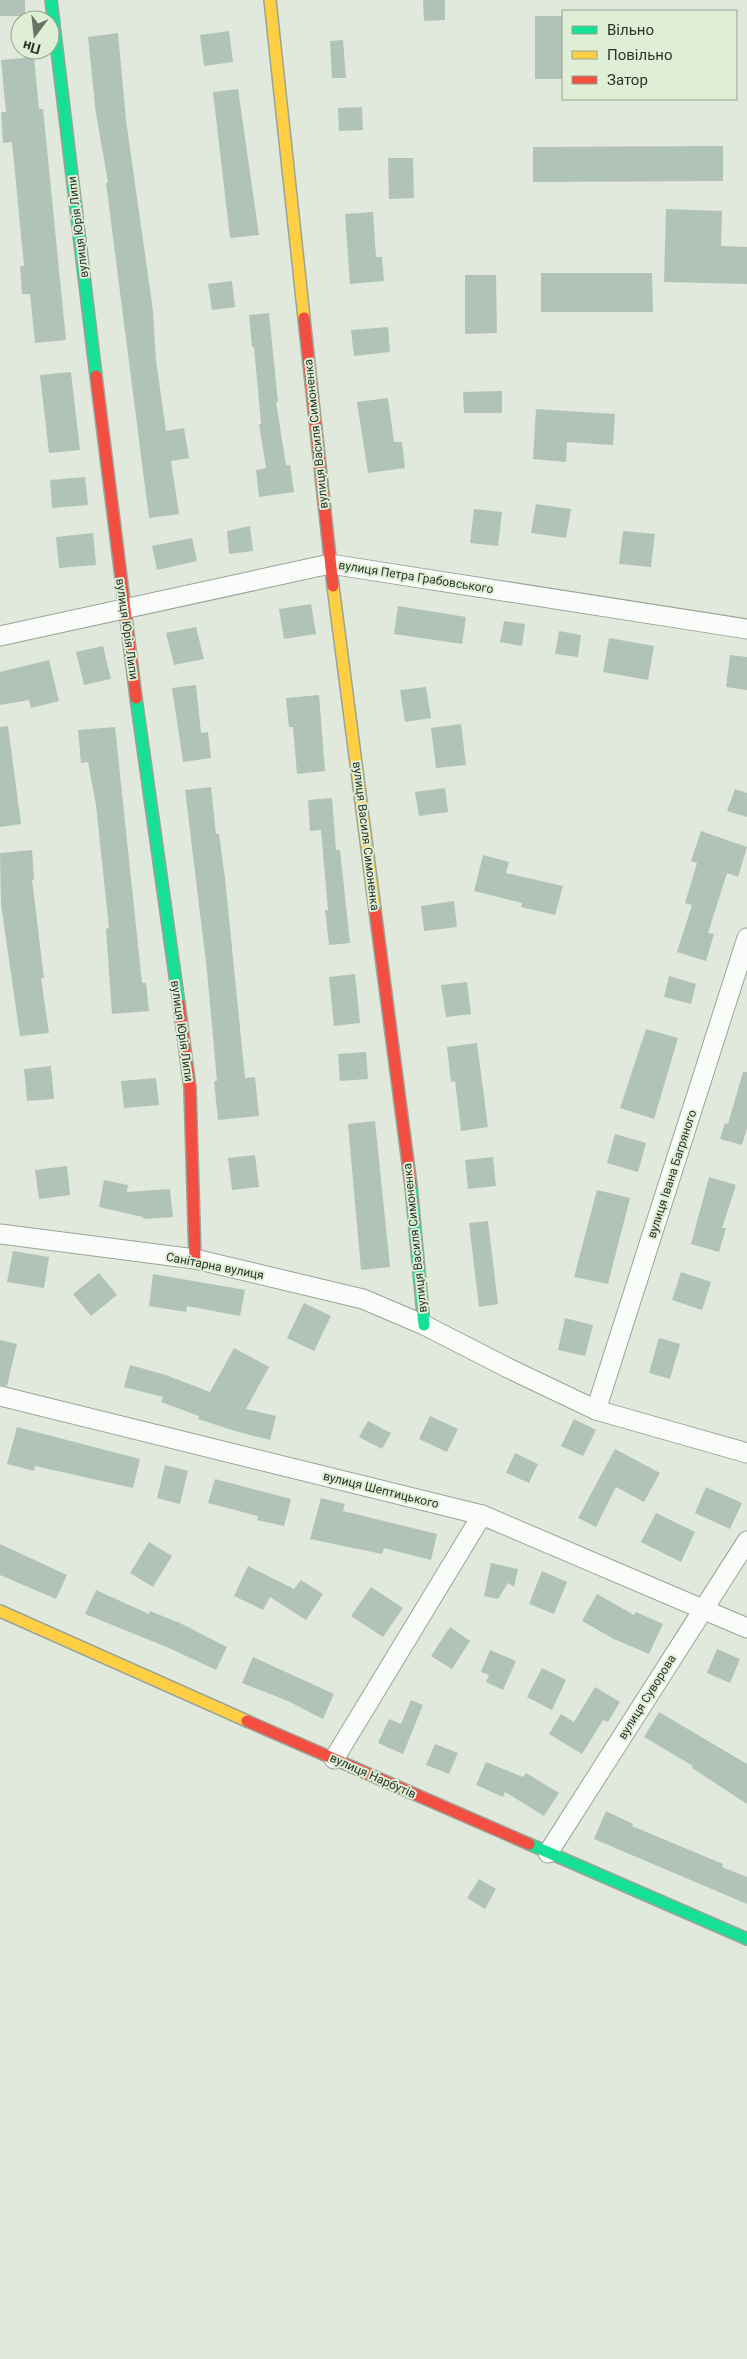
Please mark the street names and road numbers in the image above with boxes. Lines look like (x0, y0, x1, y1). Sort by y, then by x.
street label: вулиця Юрія Липи (65, 175, 91, 279)
street label: вулиця Василя Симоненка (301, 359, 331, 509)
street label: вулиця Петра Грабовського (338, 558, 495, 596)
street label: вулиця Юрія Липи (113, 577, 141, 681)
street label: вулиця Василя Симоненка (350, 761, 382, 911)
street label: вулиця Юрія Липи (168, 979, 196, 1083)
street label: вулиця Івана Багряного (645, 1108, 699, 1240)
street label: вулиця Василя Симоненка (400, 1163, 430, 1313)
street label: Санітарна вулиця (165, 1250, 265, 1282)
street label: вулиця Шептицького (322, 1469, 440, 1511)
street label: вулиця Суворова (615, 1652, 679, 1742)
street label: вулиця Нарбутів (328, 1751, 418, 1801)

